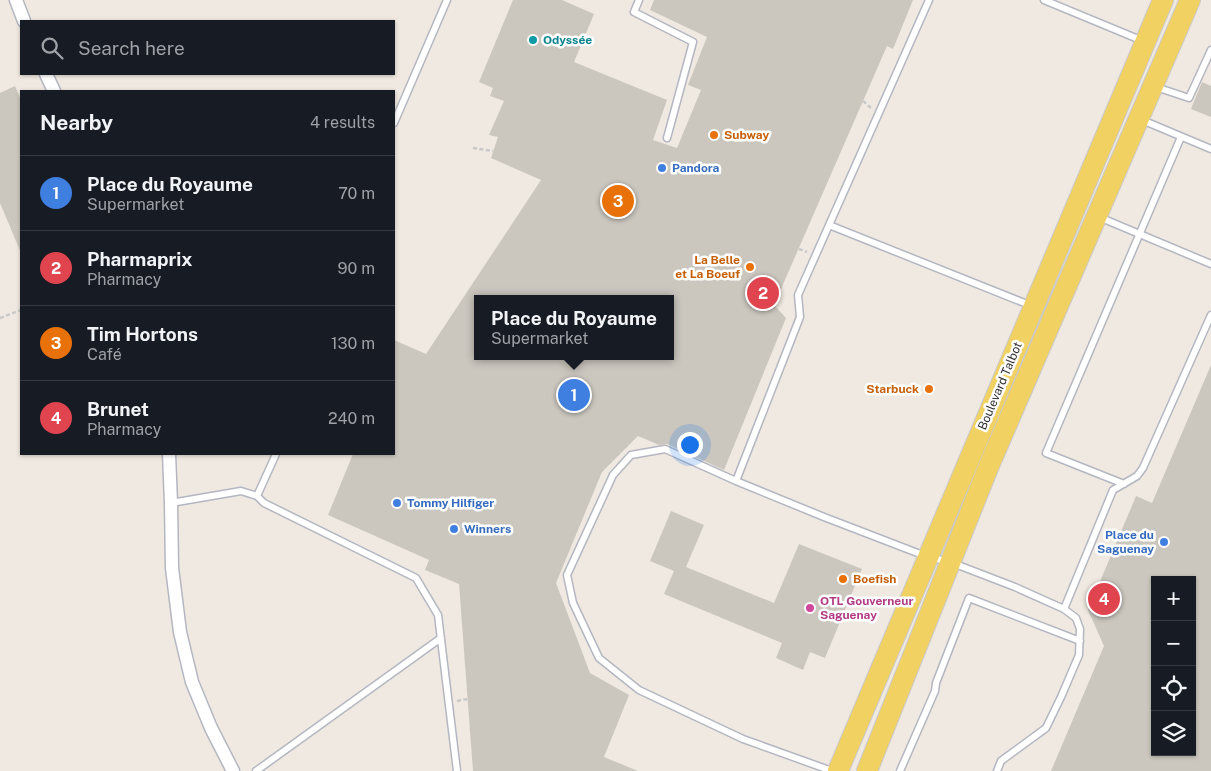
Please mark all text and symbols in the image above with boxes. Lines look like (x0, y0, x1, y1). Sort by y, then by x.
search box (20, 20, 395, 75)
place label: Odyssée (543, 33, 592, 47)
icon: search (38, 34, 66, 62)
marker: Odyssée (527, 34, 539, 46)
text: Search here (78, 37, 185, 59)
text: Nearby (40, 110, 113, 135)
text: 4 results (310, 113, 375, 132)
place label: Subway (724, 128, 769, 142)
marker: Subway (708, 129, 720, 141)
place label: Pandora (672, 161, 720, 175)
marker: Pandora (656, 162, 668, 174)
text: Place du Royaume (87, 173, 253, 195)
pin: 3 (602, 182, 634, 220)
text: 1 (53, 184, 59, 203)
text: 70 m (338, 184, 375, 203)
text: Supermarket (87, 195, 184, 214)
text: Pharmaprix (87, 248, 193, 270)
place label: La Belle et La Boeuf (675, 253, 740, 281)
text: 2 (51, 259, 61, 278)
text: 90 m (338, 259, 375, 278)
marker: La Belle et La Boeuf (744, 261, 756, 273)
text: Pharmacy (87, 270, 161, 289)
pin: 2 (747, 274, 779, 312)
popup (474, 295, 674, 360)
text: Place du Royaume (491, 307, 657, 329)
text: Tim Hortons (87, 323, 198, 345)
text: Supermarket (491, 329, 588, 348)
text: 3 (51, 334, 61, 353)
text: 130 m (331, 334, 375, 353)
street label: Boulevard Talbot (975, 340, 1025, 432)
text: Café (87, 345, 122, 364)
pin: 1 (558, 376, 590, 414)
place label: Starbuck (866, 382, 919, 396)
marker: Starbuck (923, 383, 935, 395)
text: Brunet (87, 398, 149, 420)
text: 4 (51, 409, 61, 428)
text: 240 m (328, 409, 375, 428)
text: Pharmacy (87, 420, 161, 439)
your location (677, 432, 703, 458)
place label: Tommy Hilfiger (407, 496, 494, 510)
marker: Tommy Hilfiger (391, 497, 403, 509)
place label: Winners (464, 522, 511, 536)
marker: Winners (448, 523, 460, 535)
place label: Place du Saguenay (1097, 528, 1154, 556)
marker: Place du Saguenay (1158, 536, 1170, 548)
place label: Boefish (853, 572, 896, 586)
marker: Boefish (837, 573, 849, 585)
map controls (1151, 576, 1196, 756)
button: + (1151, 576, 1196, 621)
pin: 4 (1088, 580, 1120, 618)
place label: OTL Gouverneur Saguenay (820, 594, 913, 622)
marker: OTL Gouverneur Saguenay (804, 602, 816, 614)
button: − (1151, 621, 1196, 666)
button: locate (1151, 666, 1196, 711)
button: layers (1151, 711, 1196, 756)

